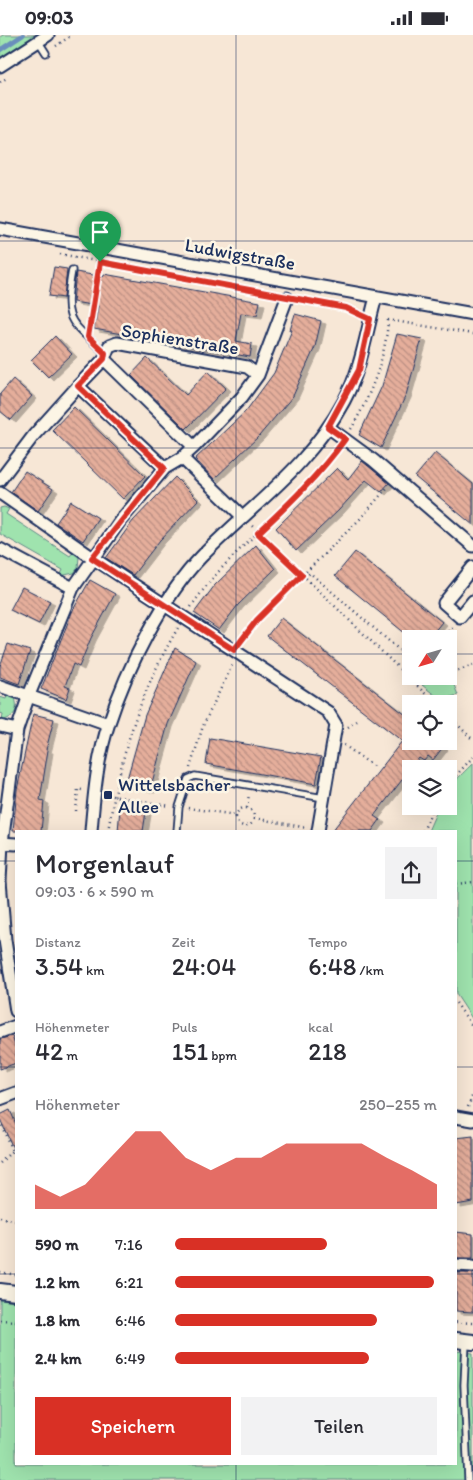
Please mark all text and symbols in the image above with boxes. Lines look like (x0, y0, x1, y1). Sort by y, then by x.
text: 09:03 (25, 6, 73, 29)
pin (79, 211, 121, 262)
icon: arrive (86, 218, 114, 246)
street label: Ludwigstraße (183, 233, 297, 275)
street label: Sophienstraße (120, 318, 240, 360)
north arrow (402, 630, 458, 685)
map controls (402, 630, 457, 815)
button: locate (402, 695, 457, 750)
button: layers (402, 760, 457, 815)
place label: Wittelsbacher Allee (118, 773, 231, 818)
marker: Wittelsbacher Allee (102, 789, 114, 801)
text: Morgenlauf (35, 846, 174, 880)
button: share (385, 847, 437, 899)
text: 09:03 · 6 × 590 m (35, 882, 154, 901)
text: Distanz (35, 934, 81, 951)
text: Zeit (172, 934, 195, 951)
text: Tempo (308, 934, 347, 951)
text: 3.54 (35, 951, 83, 981)
text: 24:04 (172, 951, 236, 981)
text: 6:48 (308, 951, 356, 981)
text: km (83, 962, 105, 979)
text: /km (356, 962, 384, 979)
text: Höhenmeter (35, 1019, 109, 1036)
text: Puls (172, 1019, 198, 1036)
text: kcal (308, 1019, 333, 1036)
text: 42 (35, 1036, 63, 1066)
text: 151 (172, 1036, 208, 1066)
text: 218 (308, 1036, 347, 1066)
text: m (63, 1047, 78, 1064)
text: bpm (208, 1047, 237, 1064)
text: Höhenmeter (35, 1095, 120, 1114)
text: 250–255 m (359, 1095, 437, 1114)
text: 590 m (35, 1235, 79, 1254)
text: 7:16 (115, 1235, 143, 1254)
text: 1.2 km (35, 1273, 80, 1292)
text: 6:21 (115, 1273, 143, 1292)
text: 1.8 km (35, 1311, 80, 1330)
text: 6:46 (115, 1311, 145, 1330)
text: 2.4 km (35, 1349, 82, 1368)
text: 6:49 (115, 1349, 145, 1368)
button: Speichern (35, 1397, 231, 1455)
button: Teilen (241, 1397, 437, 1455)

